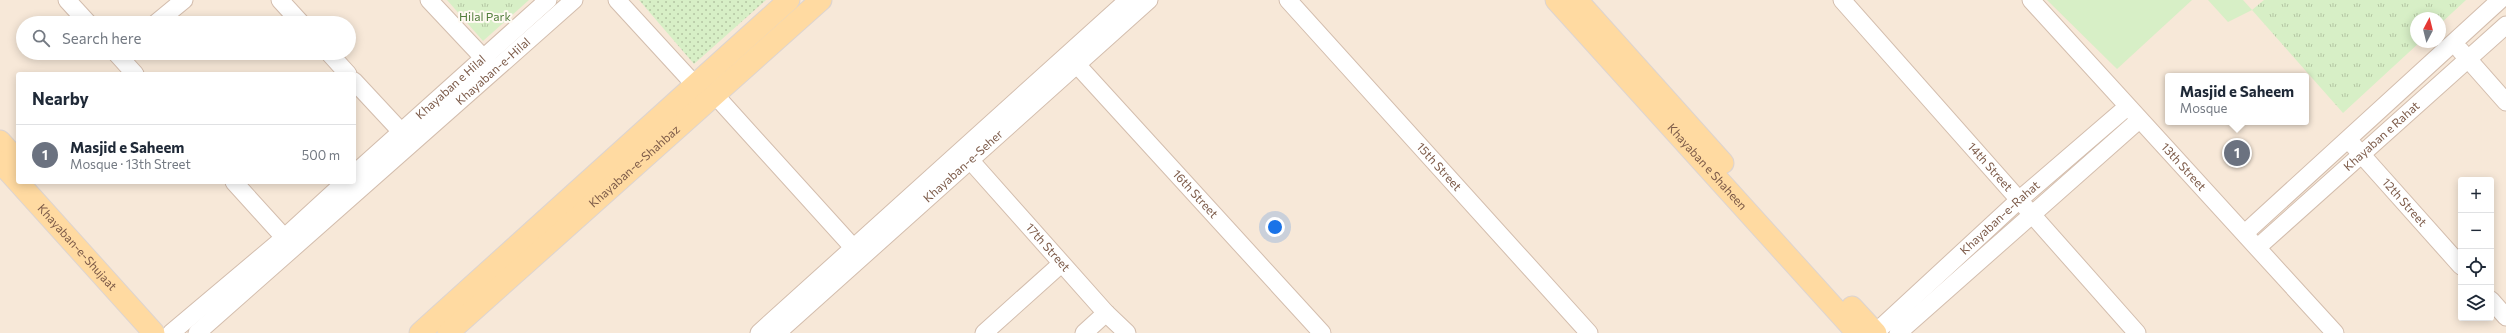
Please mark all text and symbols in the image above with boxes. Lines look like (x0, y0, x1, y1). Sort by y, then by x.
park label: Hilal Park (459, 9, 511, 23)
north arrow (2410, 12, 2446, 48)
search box (16, 16, 356, 60)
icon: search (30, 27, 52, 49)
text: Search here (62, 29, 141, 47)
street label: Khayaban-e-Hilal (452, 34, 533, 107)
street label: Khayaban e Hilal (412, 51, 488, 121)
popup (2165, 73, 2309, 125)
text: Masjid e Saheem (2180, 82, 2294, 100)
text: Nearby (32, 88, 89, 109)
street label: Khayaban e Rahat (2340, 98, 2422, 173)
text: Mosque (2180, 100, 2227, 116)
street label: Khayaban e Shaheen (1665, 120, 1750, 212)
street label: Khayaban-e-Shahbaz (586, 122, 682, 210)
street label: Khayaban-e-Seher (920, 126, 1005, 205)
text: Masjid e Saheem (70, 138, 184, 156)
pin: 1 (2224, 138, 2250, 168)
street label: 15th Street (1414, 139, 1465, 193)
street label: 14th Street (1965, 139, 2016, 194)
street label: 13th Street (2159, 139, 2210, 193)
text: 1 (42, 147, 48, 163)
text: 500 m (302, 147, 340, 163)
text: Mosque · 13th Street (70, 156, 191, 172)
street label: 16th Street (1170, 166, 1221, 221)
street label: 12th Street (2380, 175, 2430, 229)
street label: Khayaban-e-Rahat (1957, 177, 2042, 257)
map controls (2458, 177, 2494, 321)
button: + (2458, 177, 2494, 213)
street label: Khayaban-e-Shujaat (35, 201, 120, 293)
button: − (2458, 213, 2494, 249)
your location (1265, 217, 1285, 237)
street label: 17th Street (1023, 220, 1074, 274)
button: locate (2458, 249, 2494, 285)
button: layers (2458, 285, 2494, 321)

